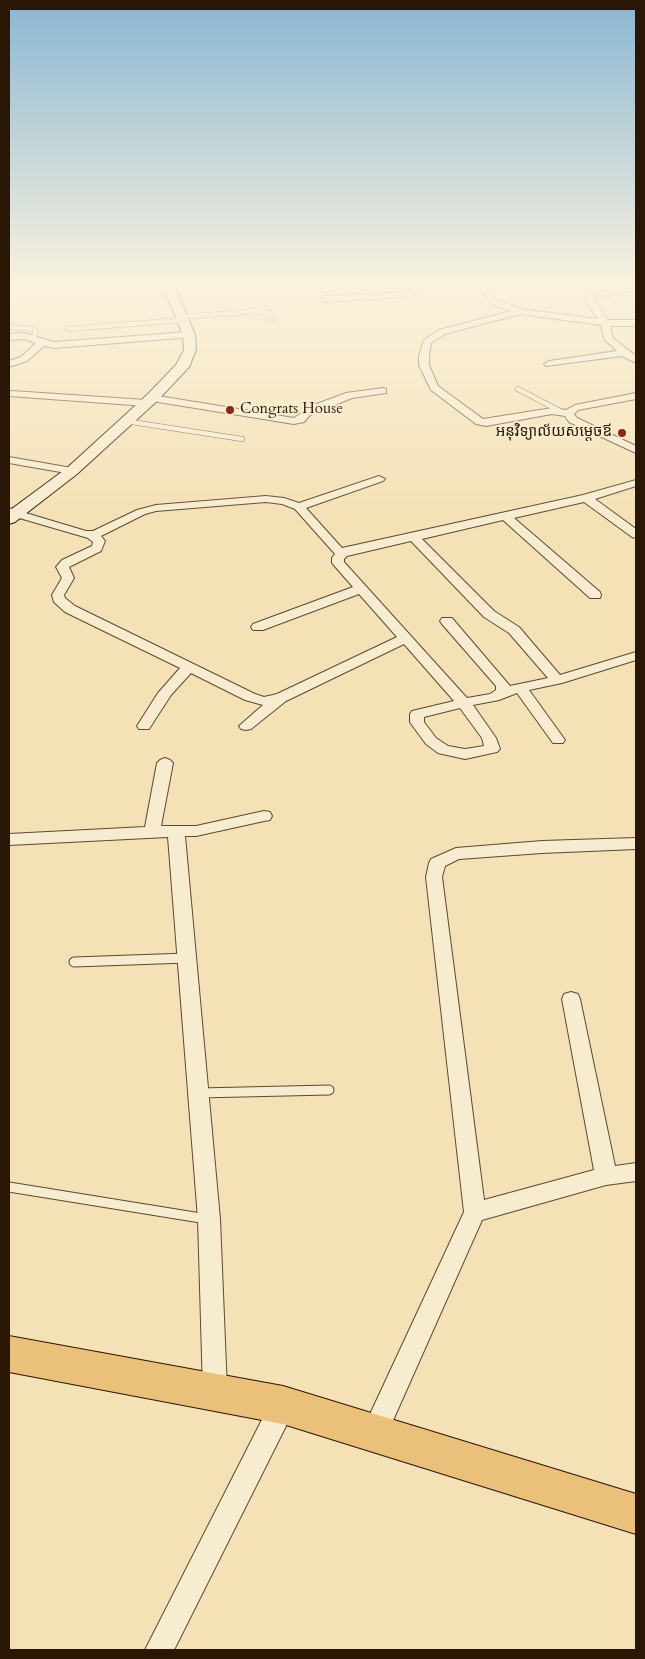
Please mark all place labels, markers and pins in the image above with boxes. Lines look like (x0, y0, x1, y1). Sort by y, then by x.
place label: Congrats House (240, 401, 343, 419)
marker: Congrats House (224, 404, 236, 416)
place label: អនុវិទ្យាល័យសម្តេចឪ (496, 424, 612, 442)
marker: អនុវិទ្យាល័យសម្តេចឪ (616, 427, 628, 439)

